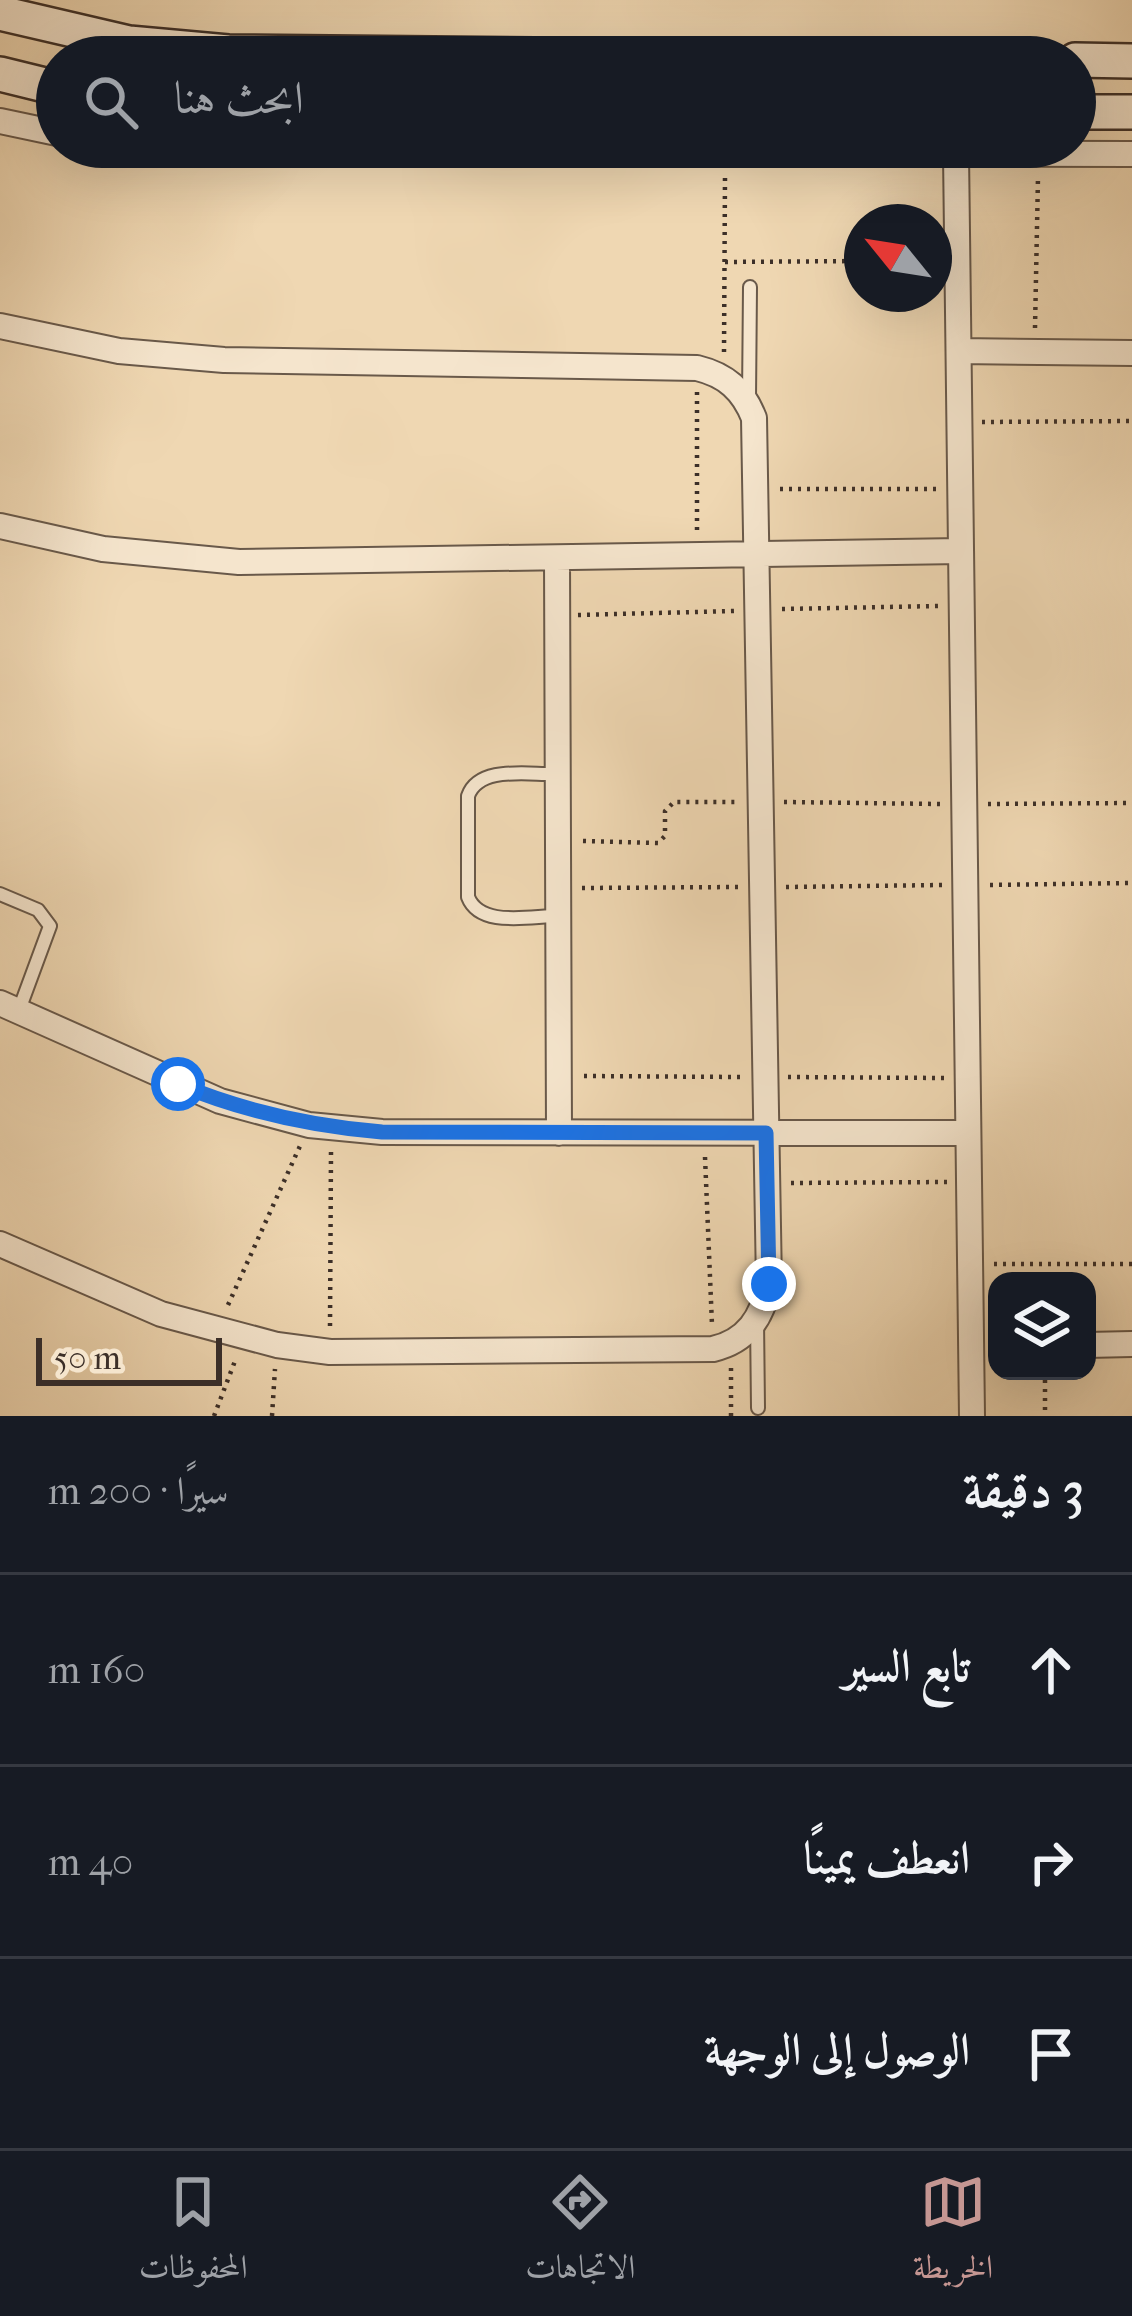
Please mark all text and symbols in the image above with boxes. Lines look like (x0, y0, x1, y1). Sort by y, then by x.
search box (36, 36, 1096, 168)
icon: search (78, 69, 144, 135)
text: ابحث هنا (174, 72, 304, 125)
north arrow (844, 204, 952, 312)
route start (151, 1057, 205, 1111)
route end (742, 1257, 796, 1311)
map controls (988, 1272, 1096, 1380)
button: layers (988, 1272, 1096, 1380)
scale bar (36, 1332, 222, 1385)
text: 50 m (54, 1339, 121, 1378)
text: 3 دقيقة (963, 1460, 1084, 1520)
text: سيرًا · 200 m (48, 1468, 229, 1514)
icon: ahead (1018, 1637, 1084, 1703)
text: تابع السير (843, 1640, 970, 1693)
text: 160 m (48, 1647, 145, 1693)
icon: right (1018, 1829, 1084, 1895)
text: انعطف يمينًا (804, 1832, 970, 1885)
text: 40 m (48, 1839, 133, 1885)
icon: arrive (1018, 2021, 1084, 2087)
text: الوصول إلى الوجهة (704, 2024, 970, 2077)
tab: المحفوظات (139, 2169, 248, 2299)
tab: الاتجاهات (525, 2169, 635, 2299)
tab: الخريطة (913, 2169, 993, 2299)

